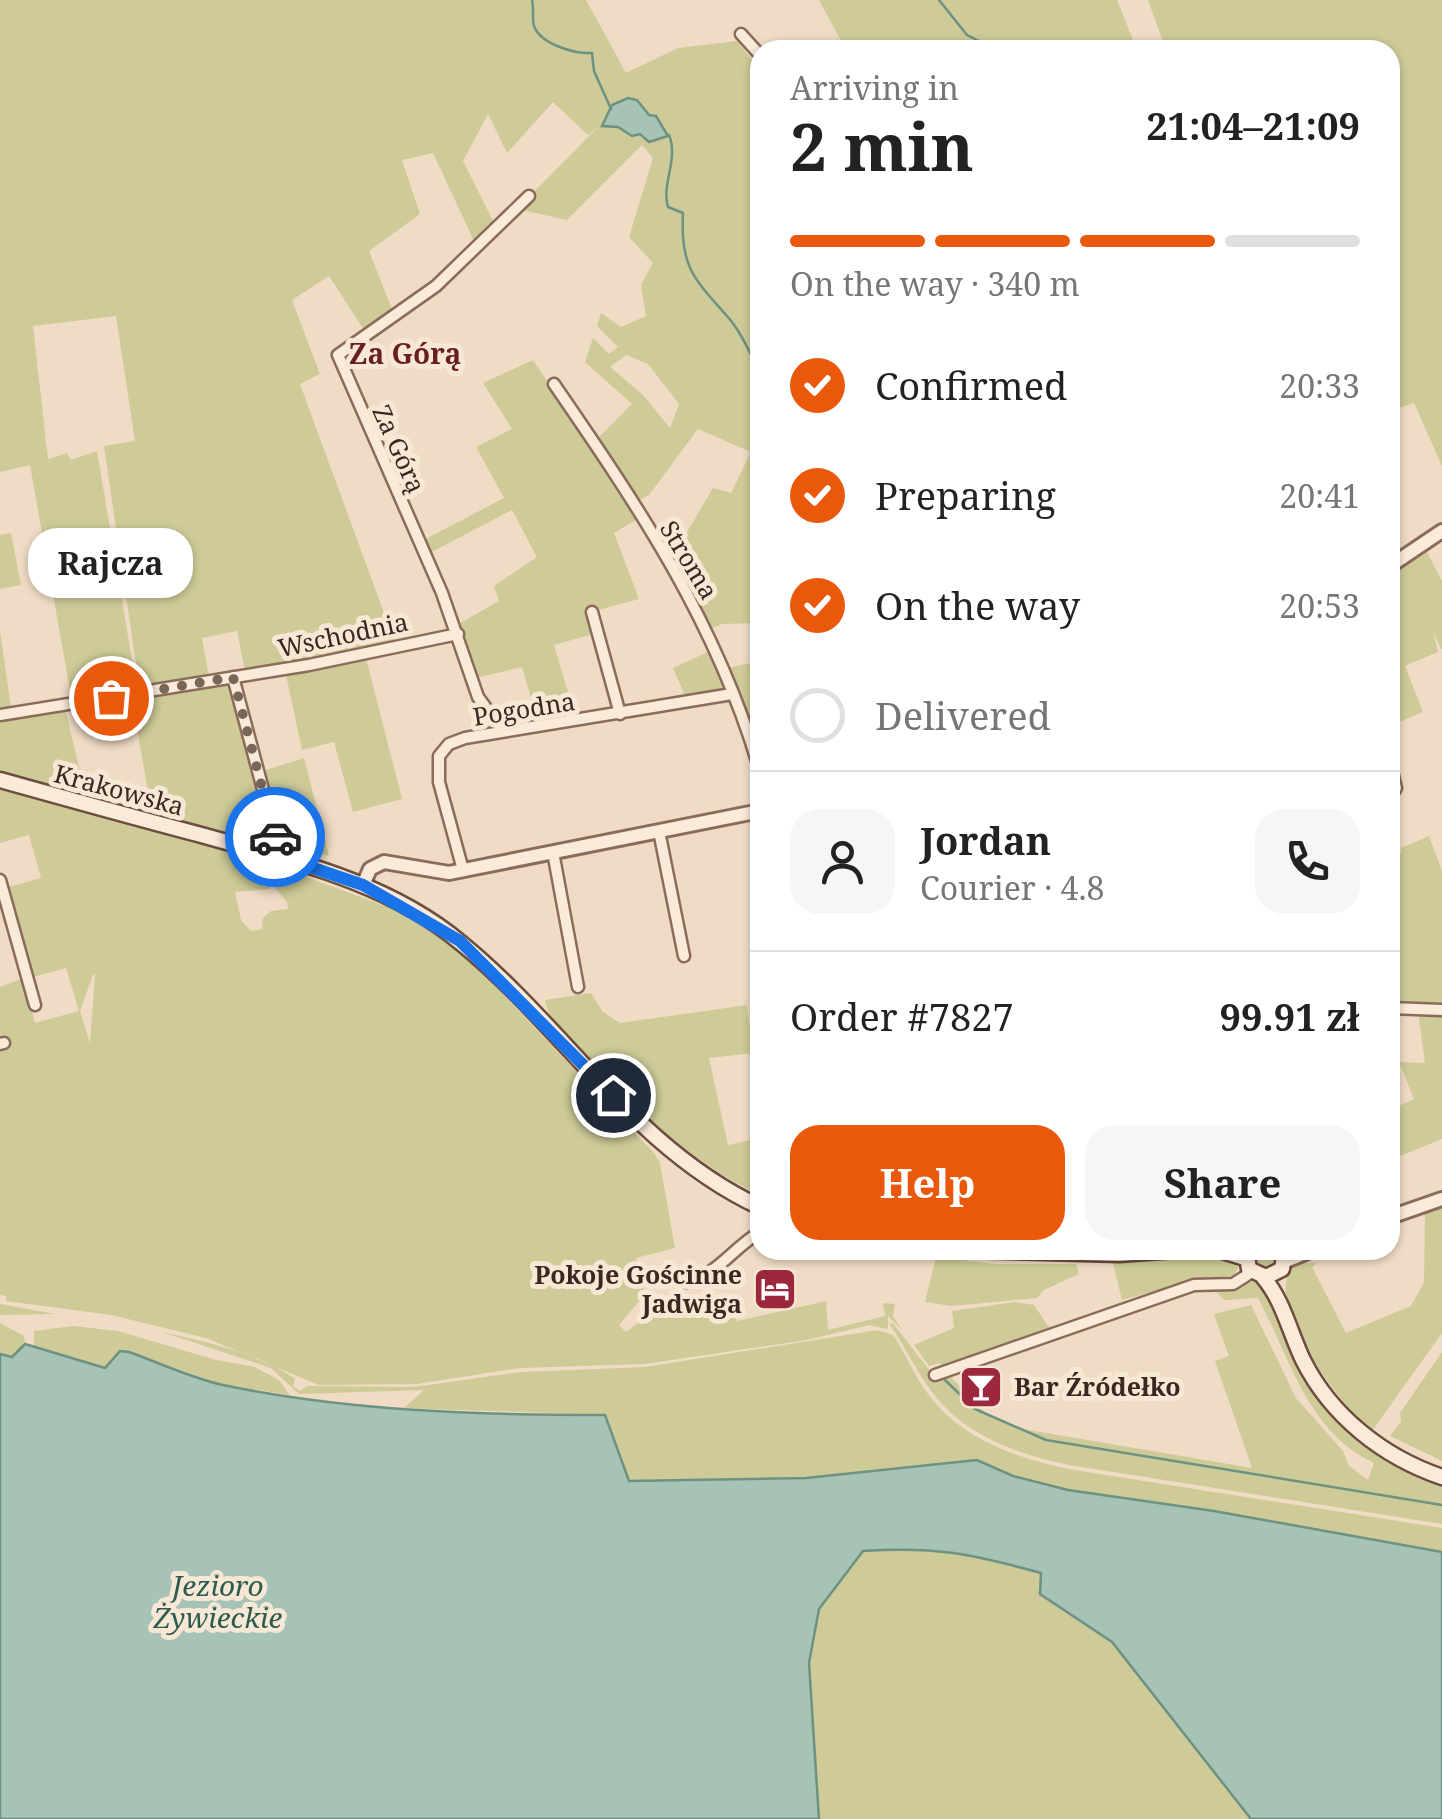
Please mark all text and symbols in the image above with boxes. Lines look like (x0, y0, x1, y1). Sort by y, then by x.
text: Arriving in (790, 66, 959, 109)
text: 21:04–21:09 (1146, 99, 1360, 151)
text: 2 min (790, 102, 974, 190)
text: On the way · 340 m (790, 262, 1080, 305)
district label: Za Górą (349, 334, 461, 372)
icon: check (790, 358, 845, 413)
text: Confirmed (875, 359, 1067, 411)
text: 20:33 (1279, 364, 1360, 407)
street label: Za Górą (365, 399, 434, 498)
icon: check (790, 468, 845, 523)
text: Preparing (875, 469, 1056, 521)
text: 20:41 (1279, 474, 1360, 517)
street label: Stroma (653, 514, 727, 605)
callout: Rajcza (28, 528, 194, 598)
text: Rajcza (57, 541, 164, 584)
icon: check (790, 578, 845, 633)
text: On the way (875, 579, 1080, 631)
text: 20:53 (1279, 584, 1360, 627)
street label: Wschodnia (275, 604, 411, 664)
pin (69, 656, 154, 741)
icon: bag (84, 671, 139, 726)
street label: Pogodna (470, 683, 577, 733)
text: Delivered (875, 689, 1051, 741)
street label: Krakowska (51, 755, 188, 823)
courier (225, 787, 325, 887)
button: person (790, 809, 895, 914)
button: phone (1255, 809, 1360, 914)
icon: car (248, 810, 303, 865)
text: Jordan (920, 814, 1051, 866)
text: Courier · 4.8 (920, 866, 1104, 909)
text: Order #7827 (790, 990, 1014, 1042)
text: 99.91 zł (1220, 990, 1360, 1042)
pin (571, 1053, 656, 1138)
icon: home (586, 1068, 641, 1123)
button: Help (790, 1125, 1065, 1240)
button: Share (1085, 1125, 1360, 1240)
place label: Pokoje Gościnne Jadwiga (534, 1257, 742, 1320)
hotel icon: Pokoje Gościnne Jadwiga (752, 1266, 798, 1312)
bar icon: Bar Źródełko (958, 1364, 1004, 1410)
place label: Bar Źródełko (1014, 1369, 1181, 1403)
water label: Jezioro Żywieckie (153, 1566, 283, 1636)

